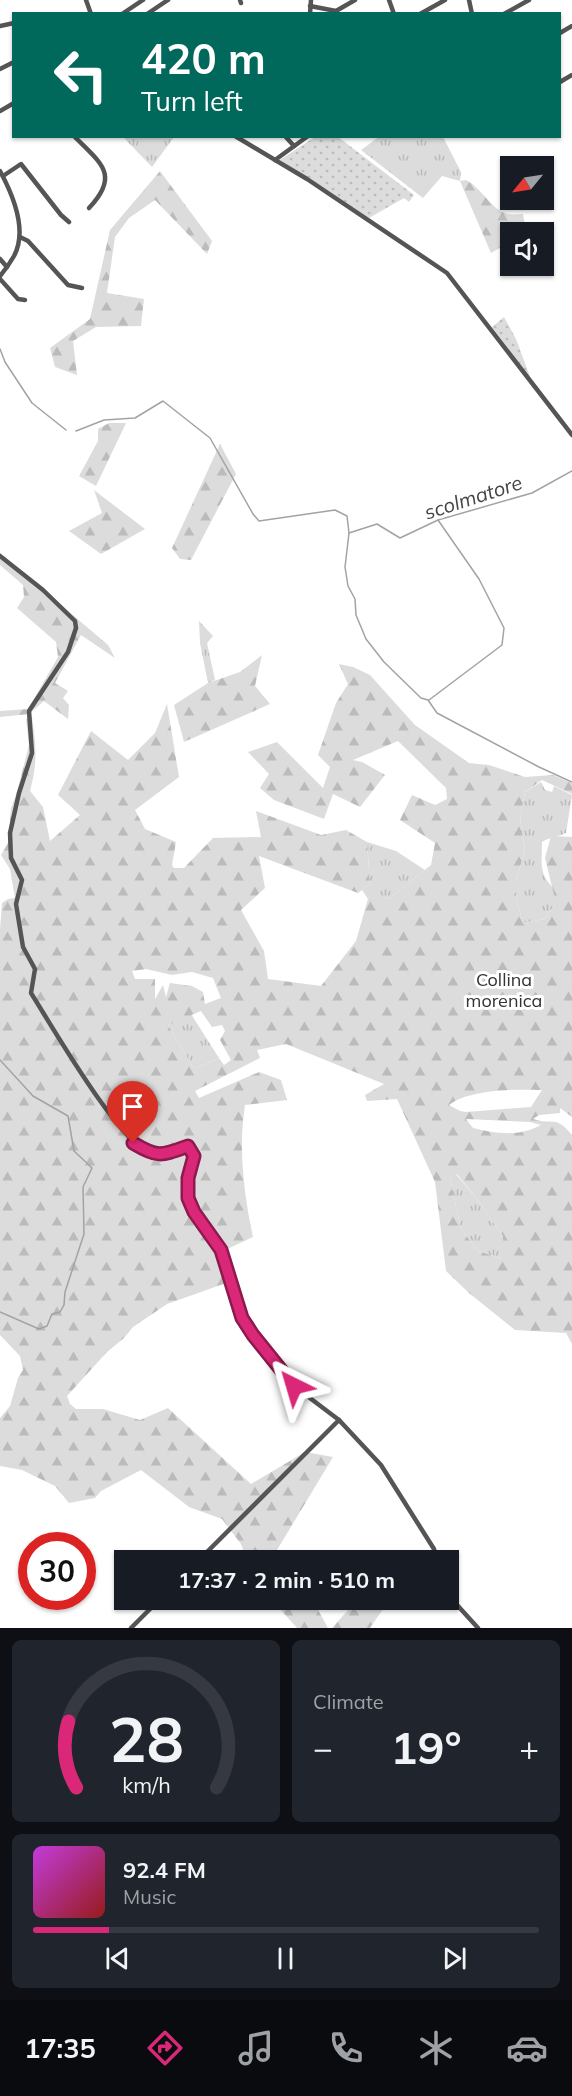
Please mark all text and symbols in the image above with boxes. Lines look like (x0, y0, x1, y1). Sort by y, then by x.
text: 420 m (141, 32, 266, 85)
icon: left (42, 36, 120, 114)
text: Turn left (141, 84, 243, 118)
north arrow (500, 156, 554, 210)
map controls (500, 156, 554, 276)
button: sound (500, 222, 554, 276)
water label: scolmatore (421, 469, 525, 525)
park label: Collina morenica (466, 968, 542, 1012)
pin (107, 1081, 158, 1143)
icon: arrive (116, 1090, 149, 1123)
position arrow (262, 1354, 326, 1418)
speed limit sign: 30 (18, 1532, 96, 1610)
text: 17:37 · 2 min · 510 m (178, 1566, 395, 1594)
text: Climate (313, 1689, 384, 1714)
text: 28 (109, 1699, 183, 1778)
text: 19° (390, 1719, 462, 1775)
text: − (313, 1727, 333, 1768)
text: + (519, 1727, 539, 1768)
text: km/h (122, 1771, 170, 1798)
text: 92.4 FM (123, 1856, 206, 1884)
text: Music (123, 1884, 176, 1909)
icon: previous (101, 1942, 134, 1975)
icon: pause (269, 1942, 302, 1975)
icon: next (438, 1942, 471, 1975)
icon: directions (144, 2027, 186, 2069)
icon: music (235, 2027, 277, 2069)
icon: phone (325, 2027, 367, 2069)
icon: climate (415, 2027, 457, 2069)
icon: car (506, 2027, 548, 2069)
text: 17:35 (24, 2031, 96, 2065)

